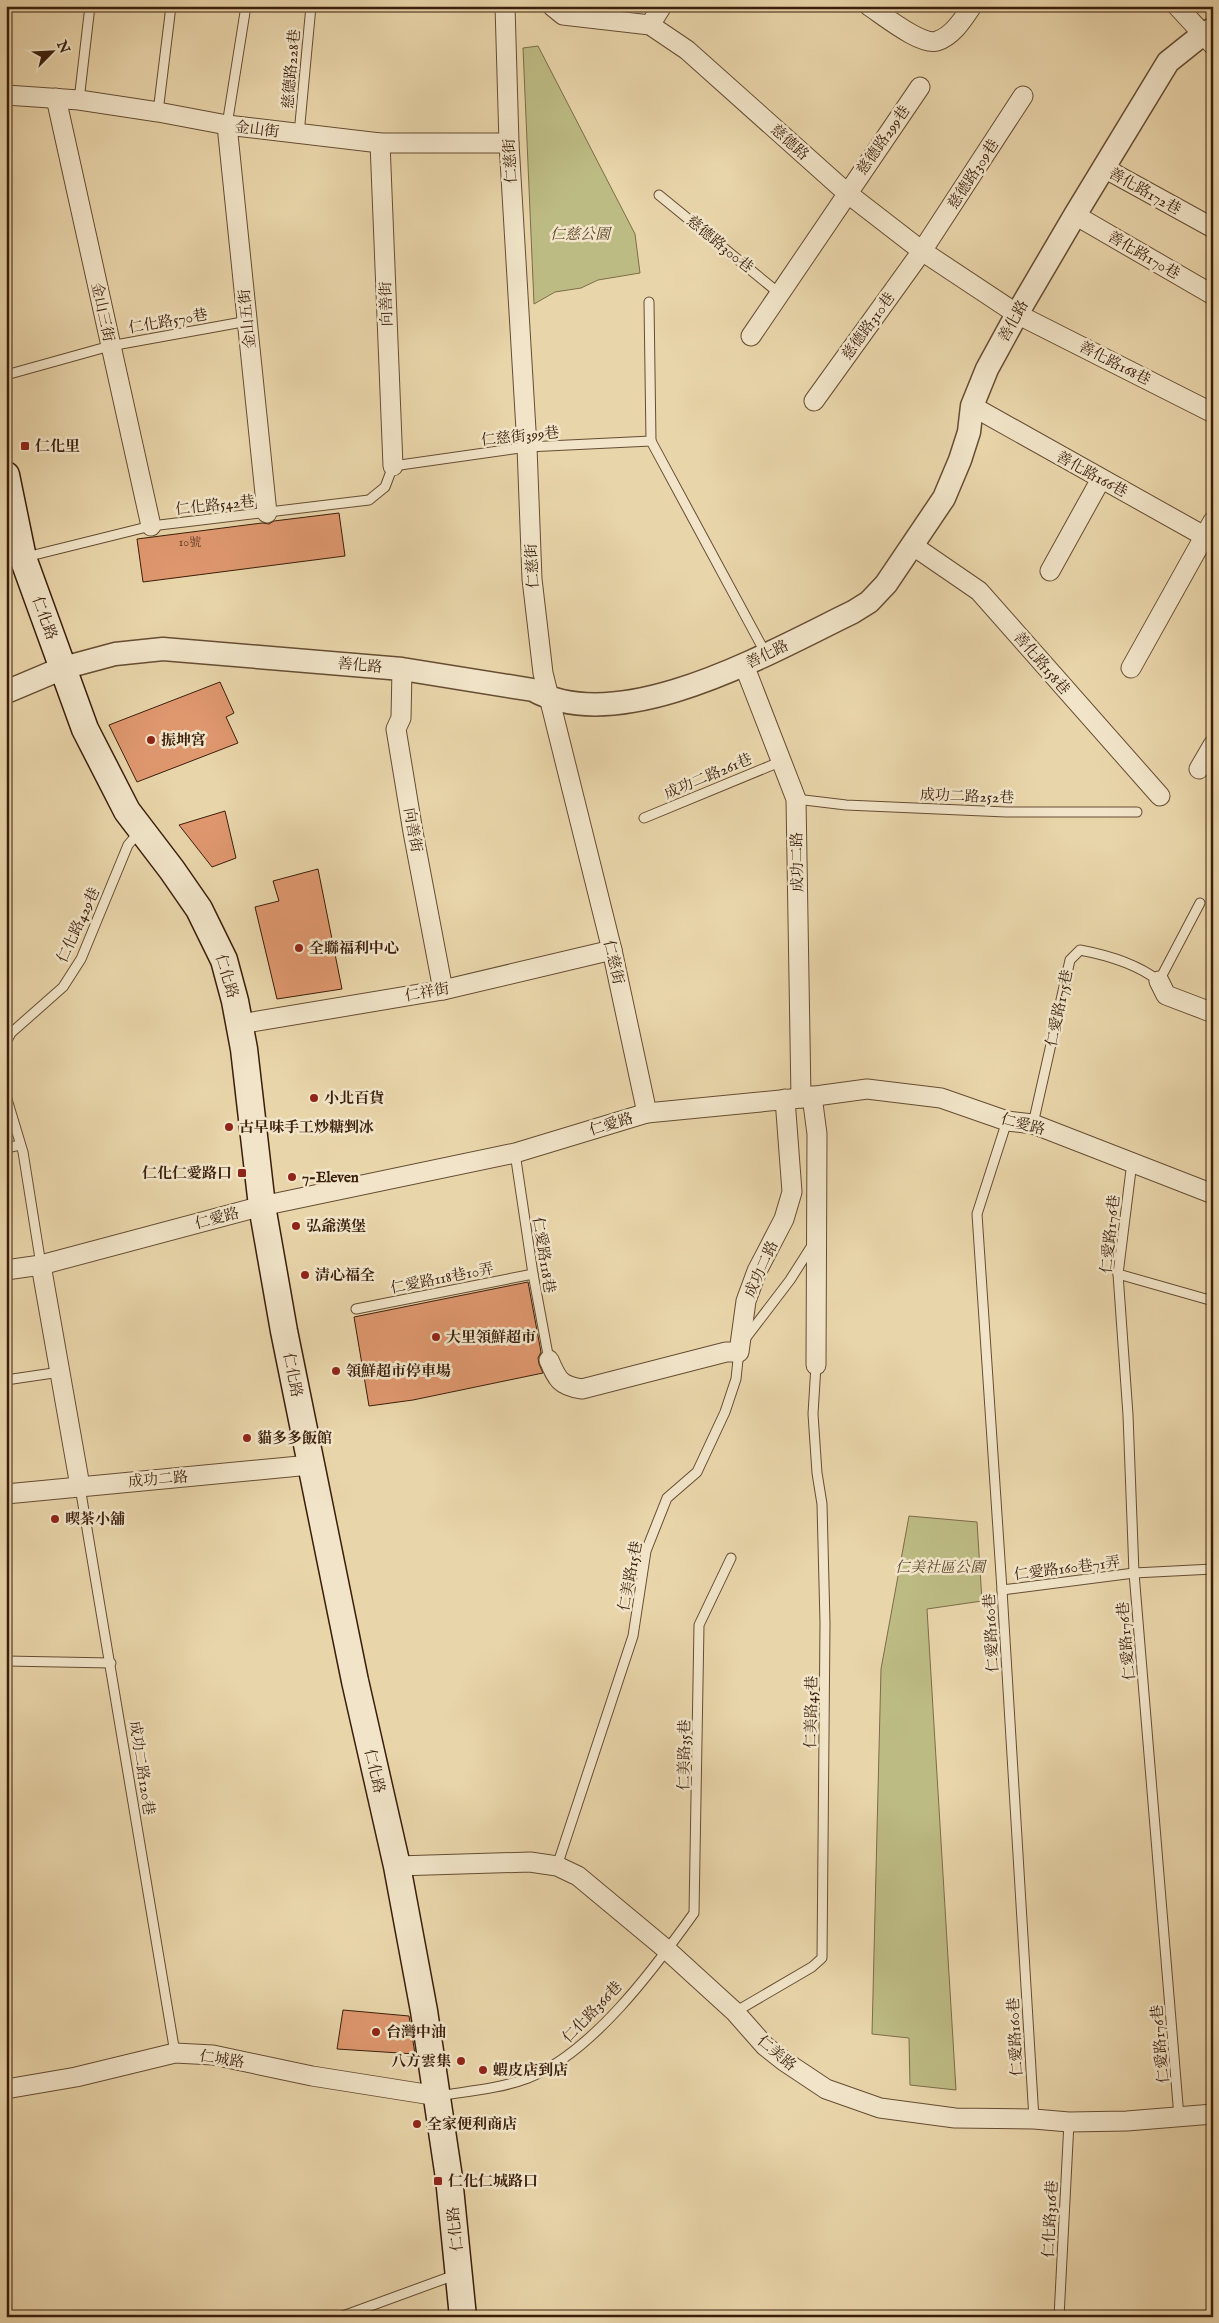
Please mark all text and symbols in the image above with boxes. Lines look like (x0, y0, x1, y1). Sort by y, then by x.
north arrow (28, 28, 78, 78)
street label: 慈德路228巷 (279, 28, 304, 110)
text: N (52, 37, 74, 56)
street label: 慈德路299巷 (853, 102, 914, 179)
street label: 金山街 (233, 117, 280, 142)
street label: 慈德路 (767, 120, 813, 164)
street label: 慈德路309巷 (944, 136, 1003, 213)
street label: 仁慈街 (500, 138, 521, 184)
street label: 善化路172巷 (1105, 164, 1184, 219)
street label: 慈德路300巷 (682, 212, 757, 277)
park label: 仁慈公園 (550, 225, 612, 244)
street label: 善化路170巷 (1104, 227, 1183, 284)
street label: 金山三街 (87, 281, 118, 343)
street label: 向善街 (376, 281, 397, 327)
street label: 金山五街 (235, 288, 260, 350)
street label: 慈德路310巷 (838, 289, 899, 364)
street label: 善化路 (994, 297, 1033, 346)
street label: 仁化路570巷 (127, 305, 209, 338)
street label: 善化路168巷 (1076, 337, 1154, 390)
street label: 仁慈街399巷 (480, 423, 560, 450)
place label: 仁化里 (35, 437, 80, 456)
marker: 仁化里 (19, 440, 31, 452)
street label: 善化路166巷 (1053, 447, 1131, 502)
street label: 仁化路542巷 (174, 492, 256, 519)
house number: 10號 (179, 535, 201, 550)
street label: 仁慈街 (522, 543, 543, 589)
street label: 仁化路 (28, 594, 61, 643)
street label: 善化路158巷 (1009, 628, 1074, 699)
street label: 善化路 (743, 636, 792, 673)
street label: 善化路 (337, 654, 383, 677)
place label: 振坤宮 (161, 731, 206, 750)
marker: 振坤宮 (145, 734, 157, 746)
street label: 成功二路261巷 (661, 749, 755, 804)
street label: 成功二路252巷 (919, 785, 1014, 808)
street label: 向善街 (399, 806, 426, 854)
street label: 成功二路 (787, 832, 808, 892)
street label: 仁化路429巷 (53, 885, 104, 966)
street label: 仁慈街 (599, 938, 628, 986)
place label: 全聯福利中心 (309, 939, 399, 958)
marker: 全聯福利中心 (293, 942, 305, 954)
street label: 仁化路 (211, 952, 242, 1000)
street label: 仁愛路175巷 (1042, 968, 1077, 1048)
street label: 仁祥街 (403, 979, 451, 1006)
place label: 小北百貨 (324, 1089, 384, 1108)
marker: 小北百貨 (308, 1092, 320, 1104)
street label: 仁愛路 (587, 1109, 635, 1140)
street label: 仁愛路 (999, 1109, 1047, 1139)
place label: 古早味手工炒糖剉冰 (239, 1118, 374, 1137)
marker: 古早味手工炒糖剉冰 (223, 1121, 235, 1133)
place label: 仁化仁愛路口 (142, 1164, 232, 1183)
marker: 仁化仁愛路口 (236, 1167, 248, 1179)
place label: 7-Eleven (302, 1168, 359, 1187)
marker: 7-Eleven (286, 1171, 298, 1183)
street label: 仁愛路176巷 (1097, 1194, 1124, 1274)
street label: 仁愛路 (193, 1203, 241, 1233)
street label: 仁愛路118巷 (528, 1216, 559, 1295)
place label: 弘爺漢堡 (306, 1217, 366, 1236)
marker: 弘爺漢堡 (290, 1220, 302, 1232)
street label: 成功二路 (741, 1238, 782, 1300)
street label: 仁愛路118巷10弄 (389, 1259, 495, 1298)
place label: 清心福全 (315, 1266, 375, 1285)
marker: 清心福全 (299, 1269, 311, 1281)
place label: 大里領鮮超市 (446, 1328, 536, 1347)
marker: 大里領鮮超市 (430, 1331, 442, 1343)
street label: 仁化路 (279, 1351, 306, 1399)
place label: 領鮮超市停車場 (346, 1362, 451, 1381)
marker: 領鮮超市停車場 (330, 1365, 342, 1377)
place label: 貓多多飯館 (257, 1429, 332, 1448)
marker: 貓多多飯館 (241, 1432, 253, 1444)
street label: 成功二路 (127, 1467, 189, 1492)
place label: 喫茶小舖 (65, 1510, 125, 1529)
marker: 喫茶小舖 (49, 1513, 61, 1525)
street label: 仁美路15巷 (614, 1539, 647, 1613)
street label: 仁愛路160巷71弄 (1013, 1553, 1121, 1584)
park label: 仁美社區公園 (895, 1558, 987, 1577)
street label: 仁愛路160巷 (980, 1593, 1003, 1673)
street label: 仁愛路176巷 (1114, 1601, 1139, 1681)
street label: 仁美路45巷 (801, 1675, 822, 1749)
street label: 仁美路35巷 (674, 1719, 695, 1791)
street label: 成功二路120巷 (125, 1720, 158, 1816)
street label: 仁化路 (360, 1747, 389, 1795)
street label: 仁化路366巷 (558, 1978, 626, 2047)
street label: 仁愛路160巷 (1004, 1997, 1027, 2077)
street label: 仁愛路176巷 (1148, 2004, 1173, 2084)
place label: 台灣中油 (386, 2023, 446, 2042)
marker: 台灣中油 (370, 2026, 382, 2038)
street label: 仁美路 (753, 2032, 800, 2075)
street label: 仁城路 (198, 2047, 246, 2072)
place label: 八方雲集 (391, 2052, 451, 2071)
marker: 八方雲集 (455, 2055, 467, 2067)
place label: 蝦皮店到店 (493, 2061, 568, 2080)
marker: 蝦皮店到店 (477, 2064, 489, 2076)
place label: 全家便利商店 (427, 2115, 517, 2134)
marker: 全家便利商店 (411, 2118, 423, 2130)
place label: 仁化仁城路口 (448, 2172, 538, 2191)
marker: 仁化仁城路口 (432, 2175, 444, 2187)
street label: 仁化路316巷 (1039, 2180, 1062, 2258)
street label: 仁化路 (444, 2206, 467, 2252)

